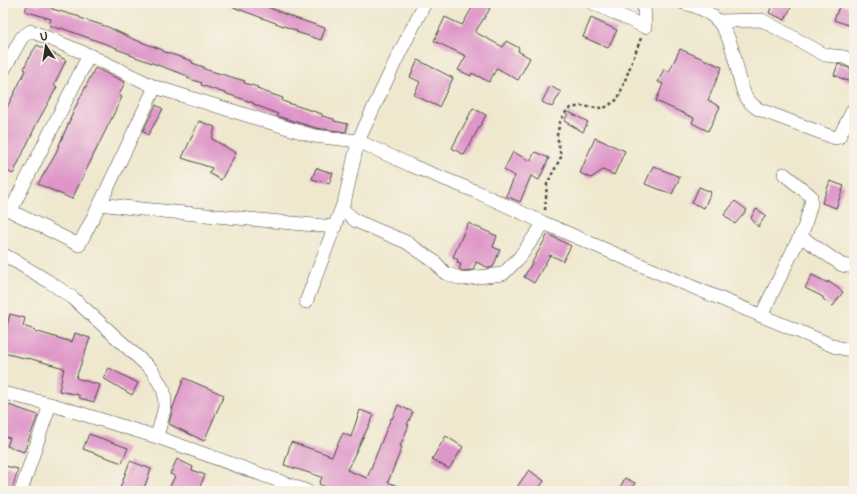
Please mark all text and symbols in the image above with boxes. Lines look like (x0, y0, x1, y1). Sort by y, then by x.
north arrow (26, 26, 66, 66)
text: U (39, 30, 49, 44)

